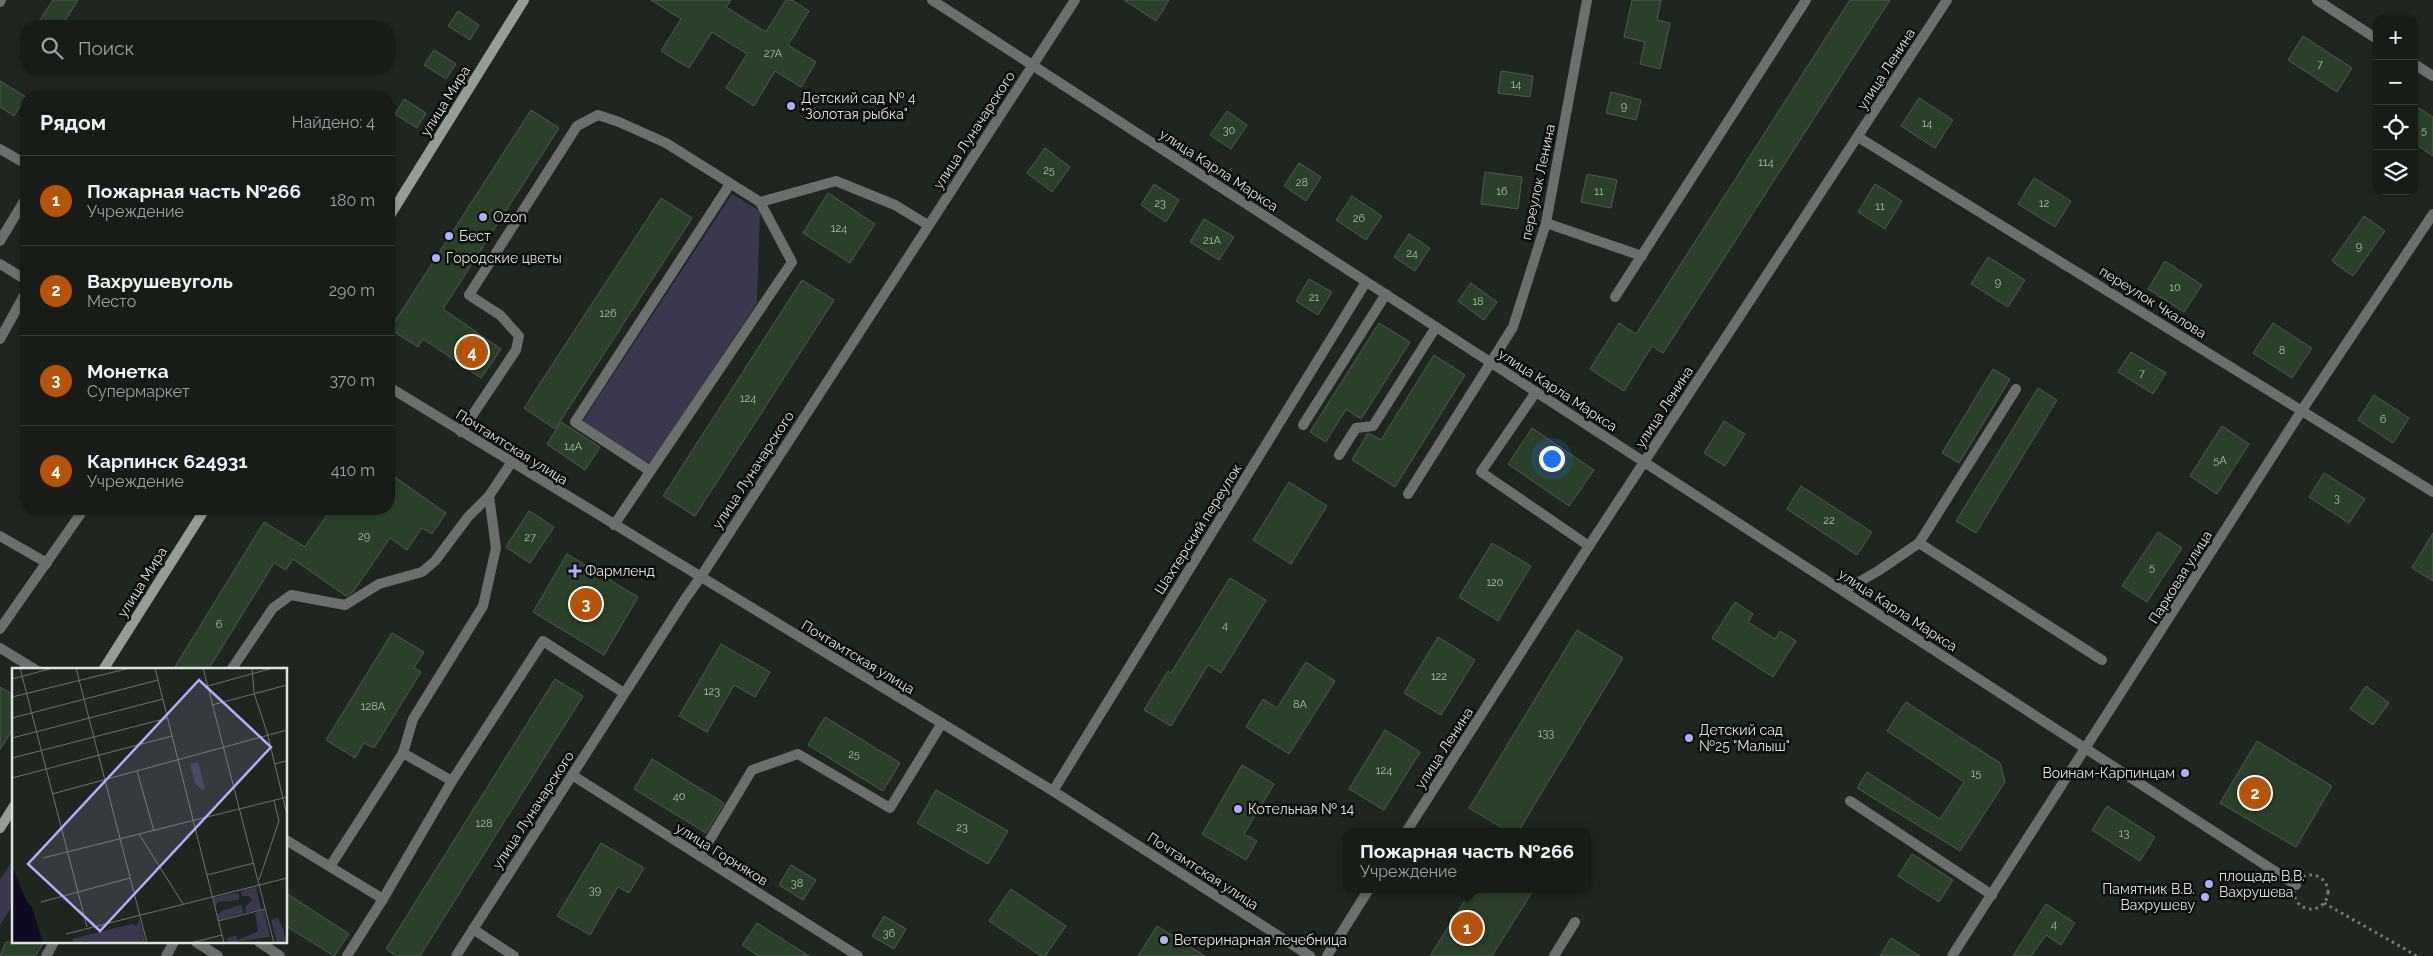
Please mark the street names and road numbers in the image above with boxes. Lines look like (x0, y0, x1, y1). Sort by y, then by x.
street label: улица Ленина (1854, 25, 1918, 113)
street label: улица Мира (417, 63, 473, 139)
street label: улица Луначарского (930, 68, 1018, 192)
street label: переулок Ленина (1518, 123, 1558, 241)
street label: улица Карла Маркса (1157, 126, 1281, 214)
street label: переулок Чкалова (2097, 263, 2209, 341)
street label: улица Карла Маркса (1496, 346, 1620, 434)
street label: улица Ленина (1632, 363, 1696, 451)
street label: Почтамтская улица (453, 406, 571, 488)
street label: улица Луначарского (709, 408, 797, 532)
street label: Шахтерский переулок (1151, 461, 1245, 597)
street label: Парковая улица (2145, 528, 2215, 626)
street label: улица Мира (114, 544, 170, 620)
street label: улица Карла Маркса (1836, 566, 1960, 654)
street label: Почтамтская улица (799, 617, 917, 697)
street label: улица Ленина (1412, 704, 1476, 792)
street label: улица Луначарского (489, 748, 577, 872)
street label: улица Горняков (673, 819, 771, 889)
street label: Почтамтская улица (1145, 829, 1261, 913)

